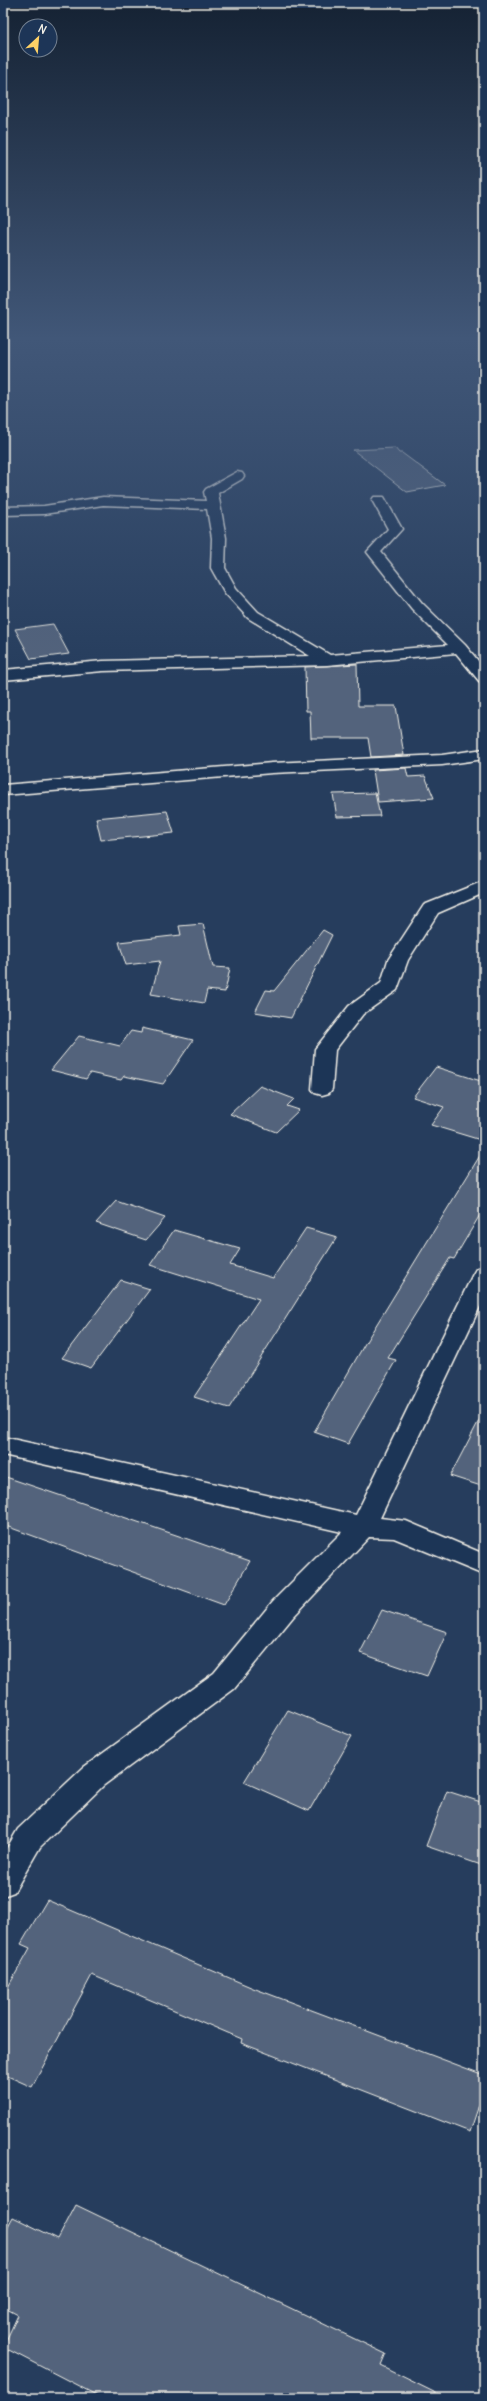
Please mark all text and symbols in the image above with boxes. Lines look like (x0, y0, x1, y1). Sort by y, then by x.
north arrow (18, 18, 58, 58)
text: N (36, 21, 49, 37)

